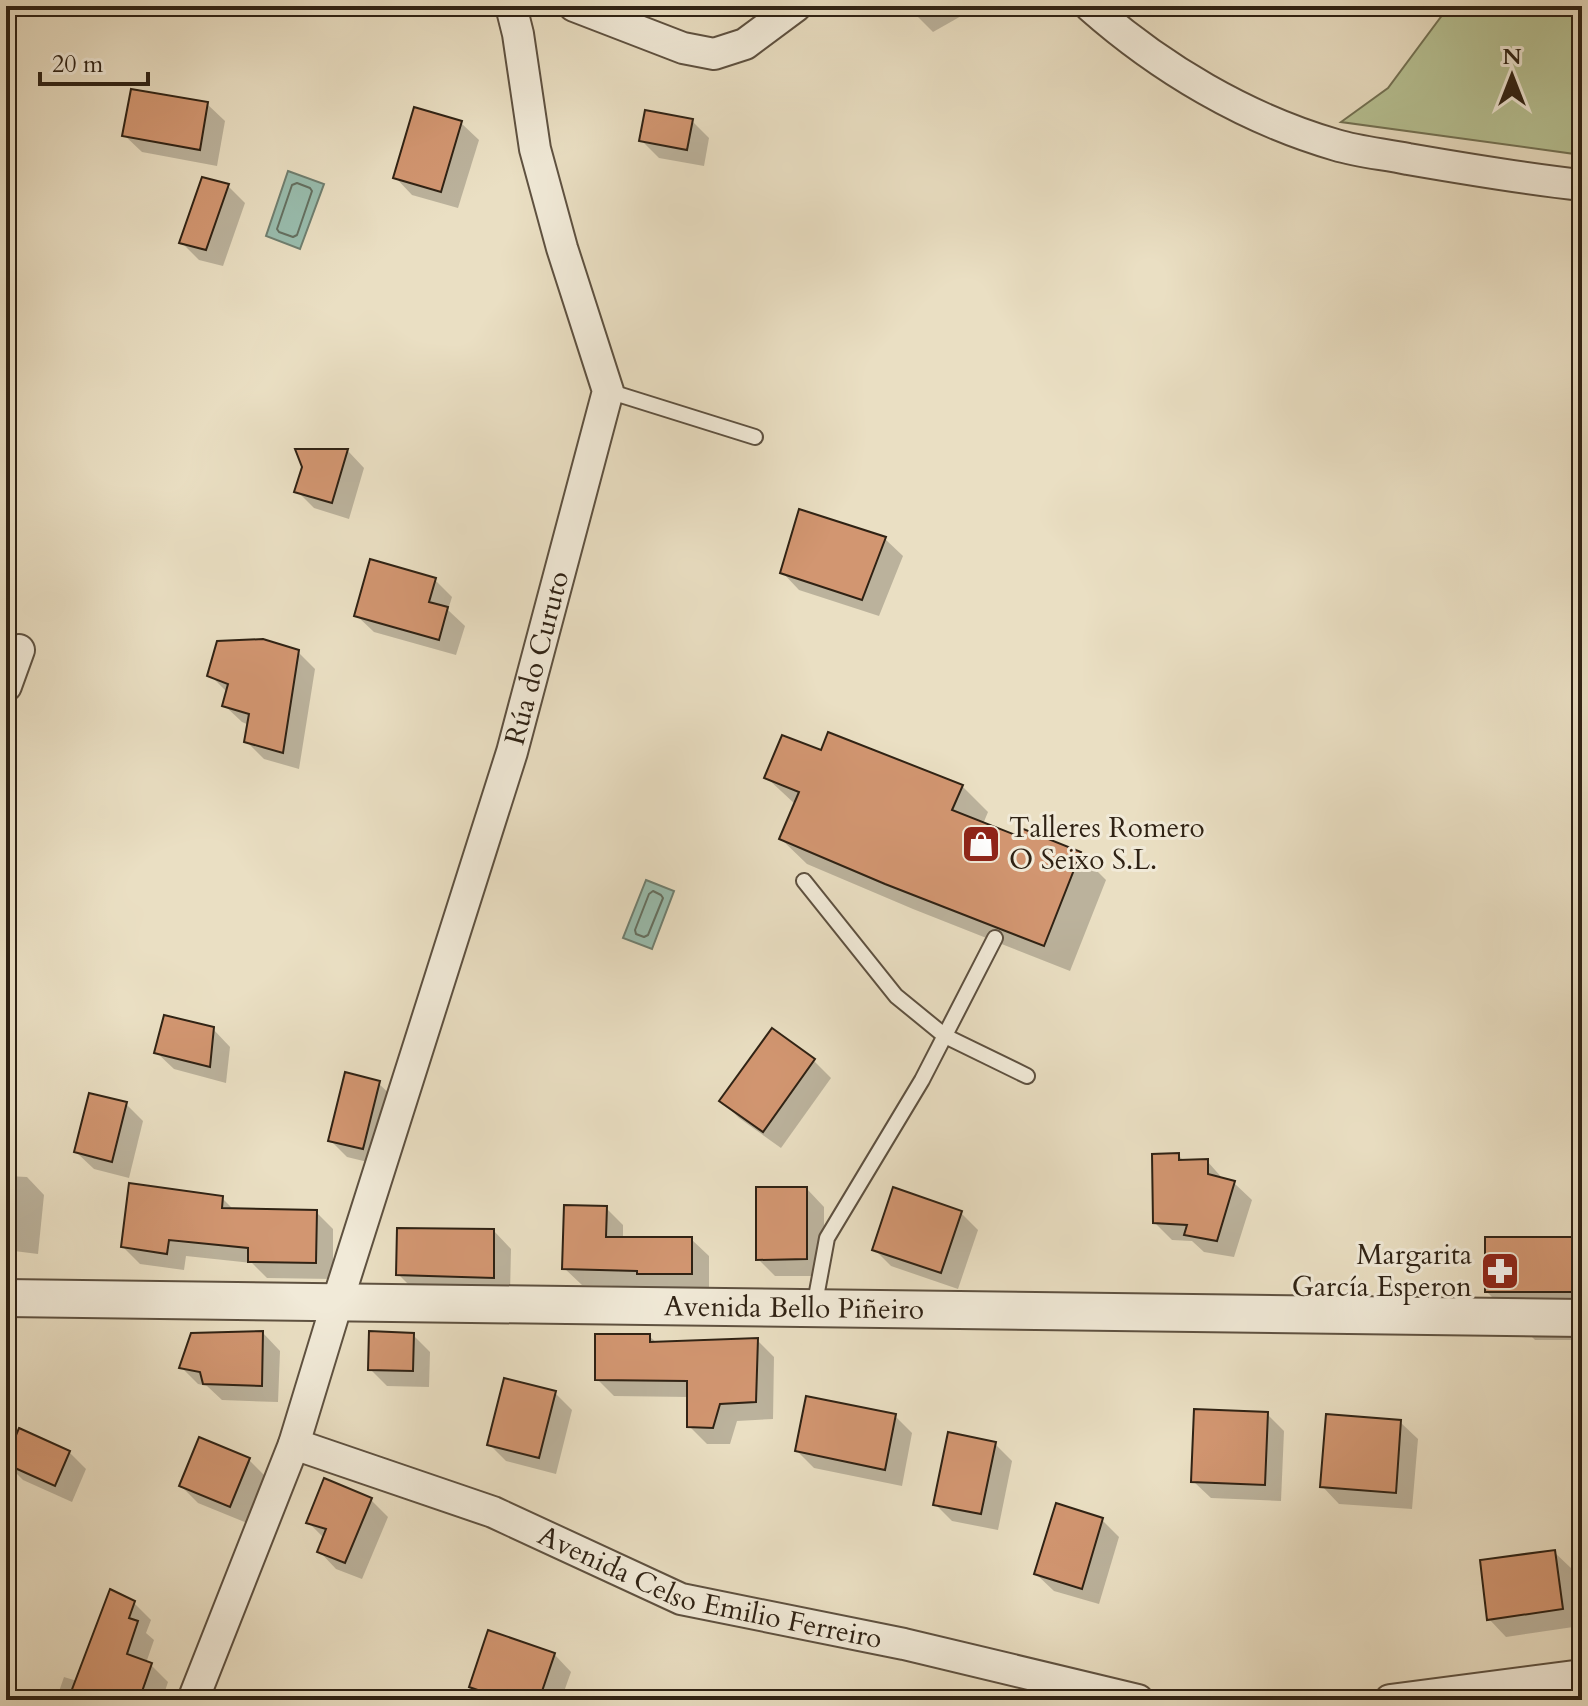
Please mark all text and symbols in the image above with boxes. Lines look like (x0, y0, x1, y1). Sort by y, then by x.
scale bar (40, 36, 148, 86)
north arrow (1472, 36, 1552, 116)
text: N (1502, 42, 1522, 72)
text: 20 m (52, 48, 104, 81)
street label: Rúa do Curuto (496, 567, 578, 749)
place label: Talleres Romero O Seixo S.L. (1009, 809, 1205, 879)
shop icon: Talleres Romero O Seixo S.L. (960, 823, 1002, 865)
place label: Margarita García Esperon (1292, 1236, 1472, 1306)
pharmacy icon: Margarita García Esperon (1479, 1250, 1521, 1292)
street label: Avenida Bello Piñeiro (664, 1287, 924, 1329)
street label: Avenida Celso Emilio Ferreiro (532, 1516, 885, 1658)

